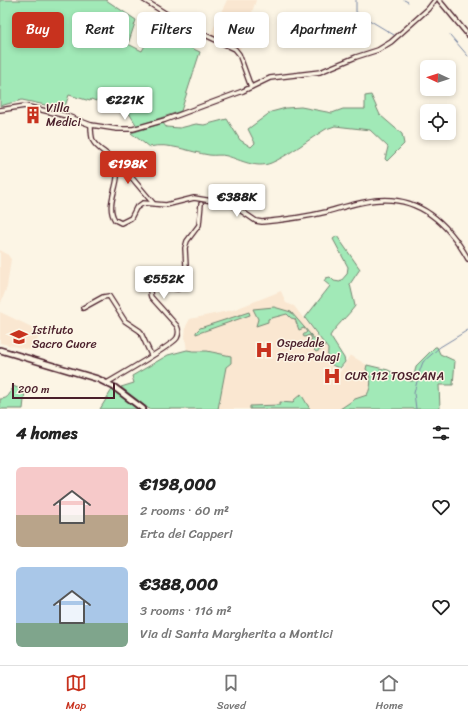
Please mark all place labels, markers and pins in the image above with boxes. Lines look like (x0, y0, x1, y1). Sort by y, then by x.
pin: €221K (97, 87, 153, 121)
place label: Villa Medici (46, 97, 82, 133)
building icon: Villa Medici (23, 105, 43, 125)
pin: €198K (100, 151, 156, 185)
pin: €388K (209, 184, 265, 218)
pin: €552K (136, 266, 192, 300)
place label: Istituto Sacro Cuore (31, 319, 97, 355)
school or university icon: Istituto Sacro Cuore (9, 327, 29, 347)
place label: Ospedale Piero Palagi (277, 332, 340, 368)
hospital icon: Ospedale Piero Palagi (254, 340, 274, 360)
place label: CUR 112 TOSCANA (345, 365, 444, 387)
hospital icon: CUR 112 TOSCANA (322, 366, 342, 386)

